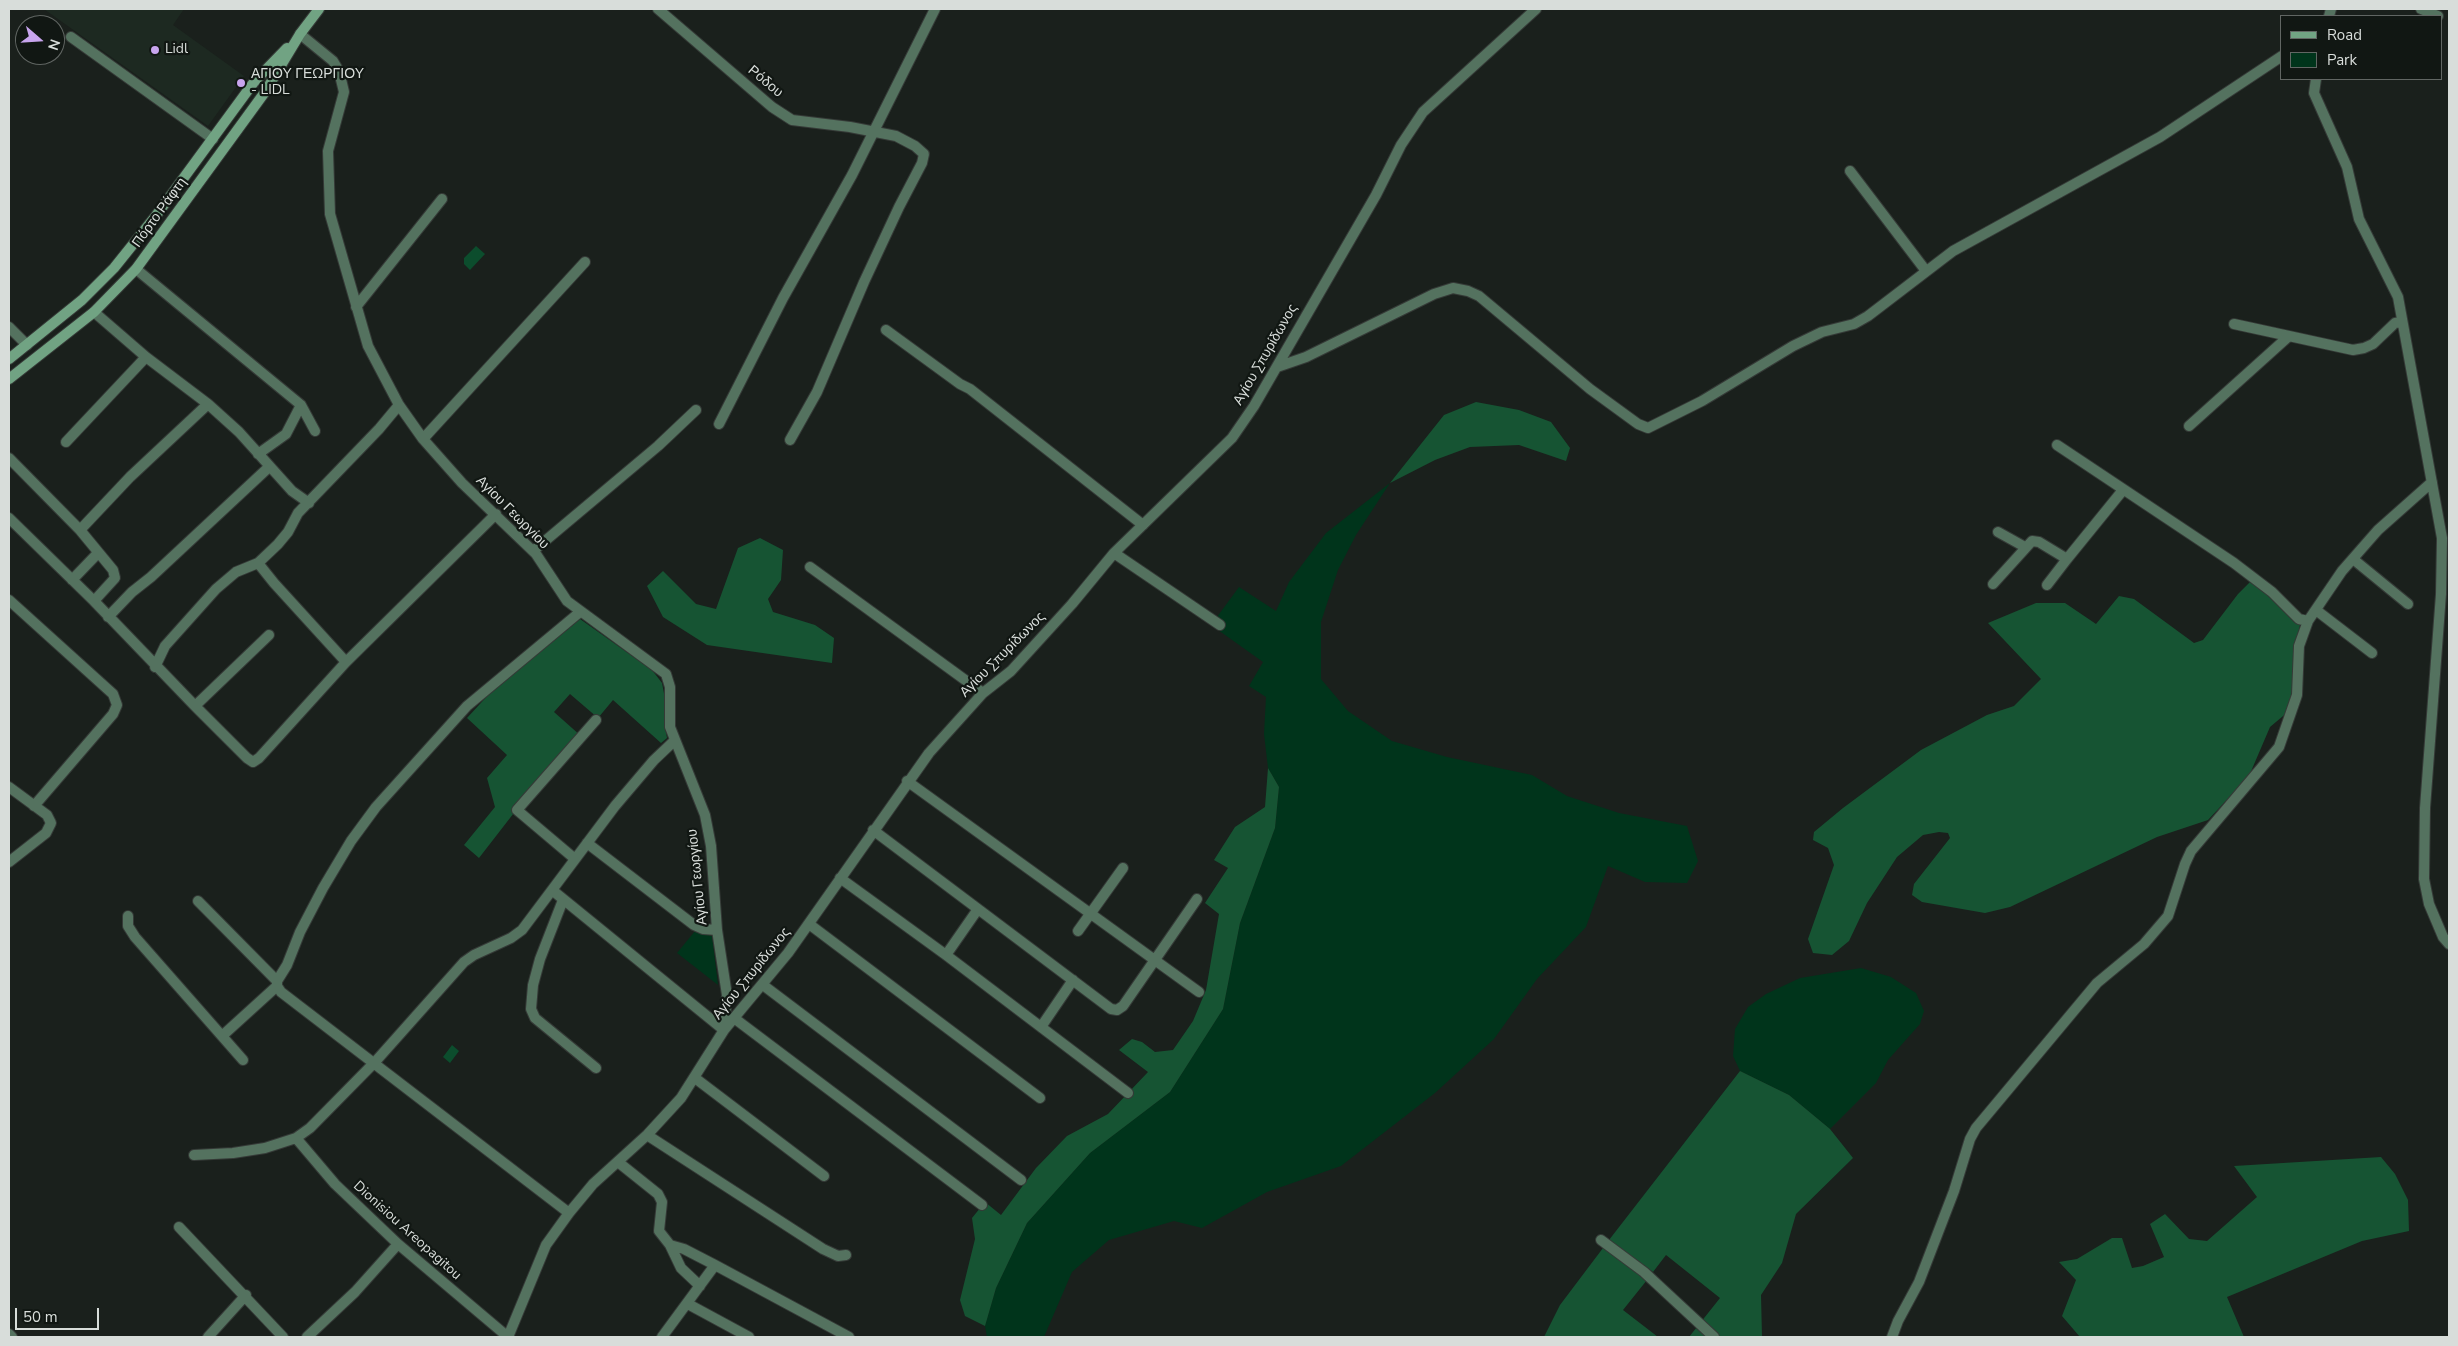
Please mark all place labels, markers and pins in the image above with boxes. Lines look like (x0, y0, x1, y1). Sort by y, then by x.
place label: Lidl (165, 42, 188, 58)
marker: Lidl (149, 44, 161, 56)
place label: ΑΓΙΟΥ ΓΕΩΡΓΙΟΥ - LIDL (251, 67, 364, 100)
marker: ΑΓΙΟΥ ΓΕΩΡΓΙΟΥ - LIDL (235, 77, 247, 89)

